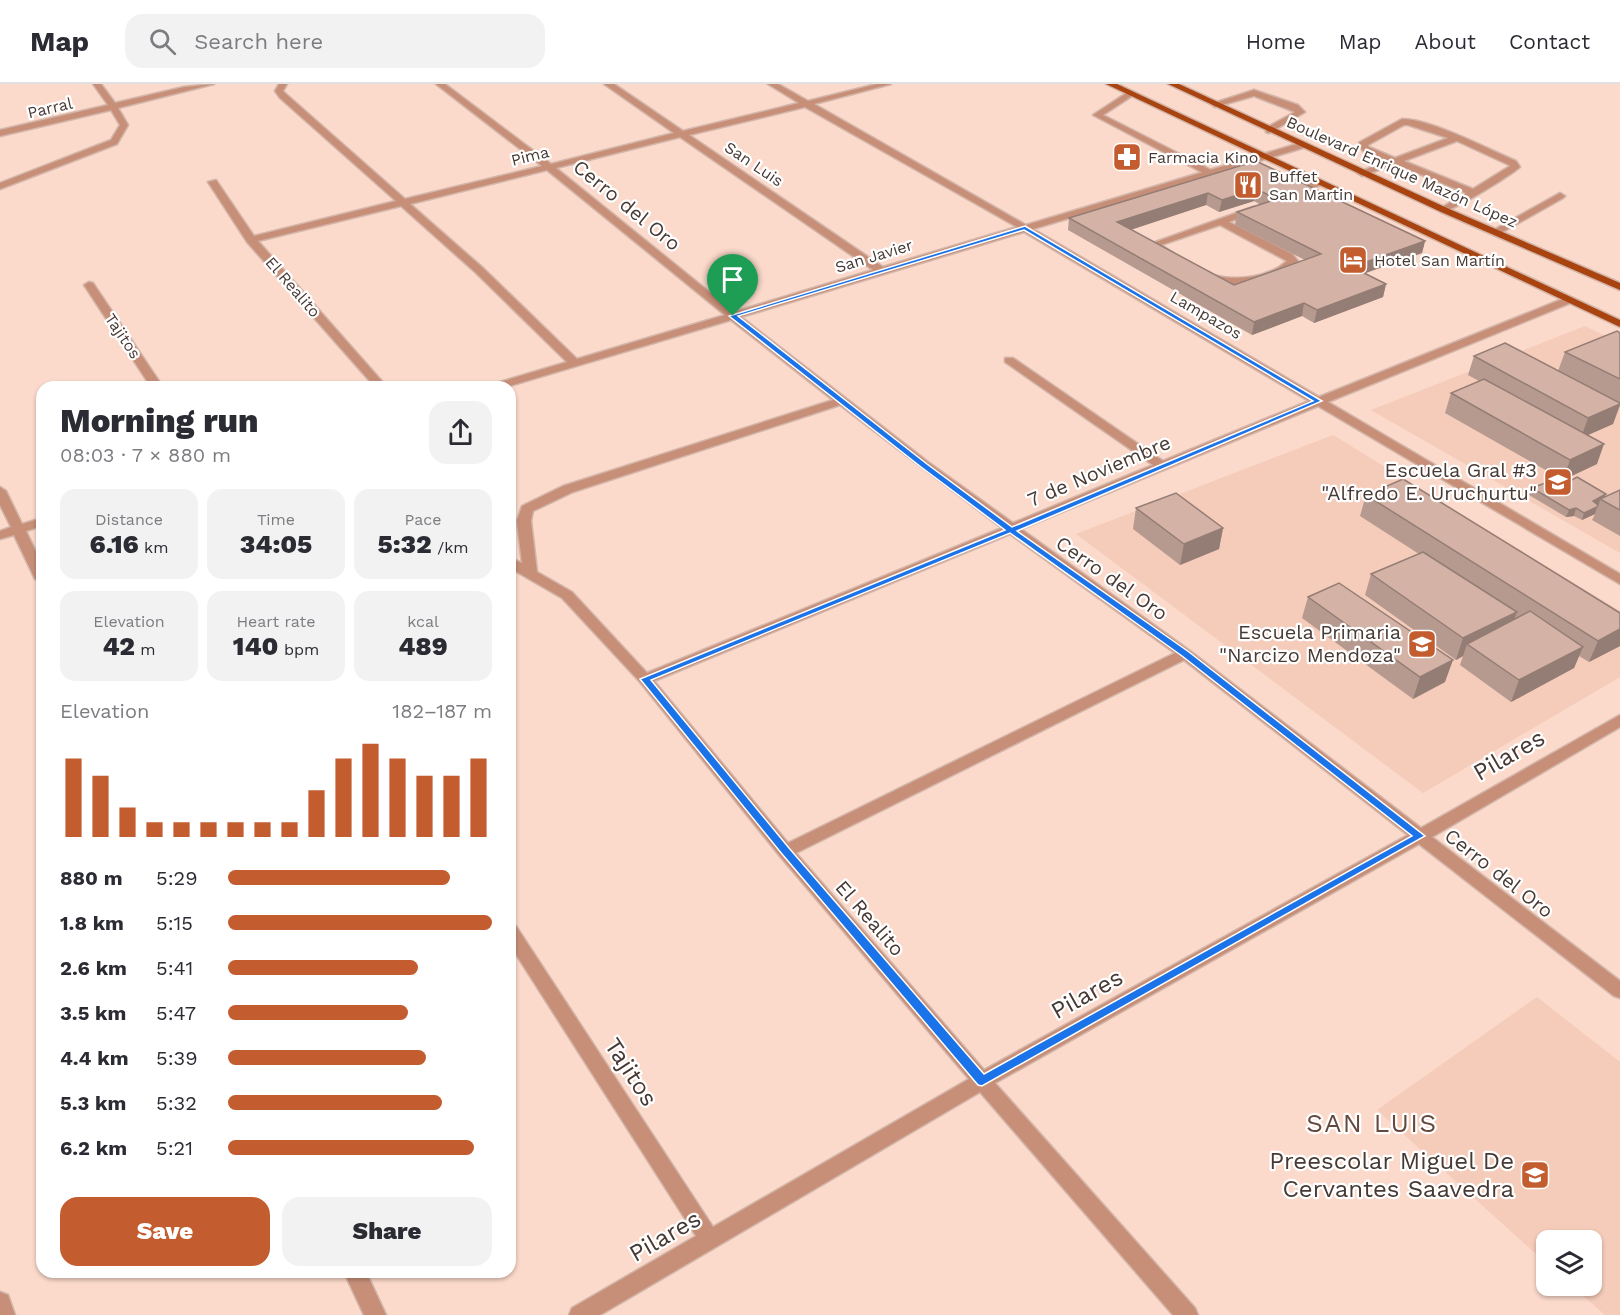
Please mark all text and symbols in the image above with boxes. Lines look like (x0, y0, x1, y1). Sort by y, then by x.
search box (125, 14, 545, 68)
text: Map (30, 25, 89, 58)
icon: search (146, 25, 179, 58)
text: Search here (194, 29, 323, 54)
text: Home (1246, 29, 1306, 54)
text: Map (1339, 29, 1382, 54)
text: About (1415, 29, 1476, 54)
text: Contact (1509, 29, 1590, 54)
street label: Parral (26, 94, 74, 122)
street label: Boulevard Enrique Mazón López (1283, 112, 1521, 232)
street label: San Luis (721, 138, 787, 190)
pharmacy icon: Farmacia Kino (1111, 141, 1143, 173)
street label: Pima (509, 142, 551, 170)
place label: Farmacia Kino (1148, 148, 1258, 167)
street label: Cerro del Oro (569, 154, 685, 256)
place label: Buffet San Martin (1269, 167, 1353, 204)
restaurant icon: Buffet San Martin (1232, 169, 1264, 201)
street label: San Javier (833, 235, 915, 277)
hotel icon: Hotel San Martín (1337, 244, 1369, 276)
place label: Hotel San Martín (1374, 251, 1505, 270)
street label: El Realito (262, 253, 324, 321)
pin (707, 254, 758, 316)
icon: arrive (716, 263, 749, 296)
street label: Lampazos (1167, 287, 1245, 343)
street label: Tajitos (101, 310, 145, 362)
text: Morning run (60, 401, 259, 440)
button: share (429, 401, 492, 464)
street label: 7 de Noviembre (1024, 430, 1174, 512)
text: 08:03 · 7 × 880 m (60, 443, 231, 467)
place label: Escuela Gral #3 "Alfredo E. Uruchurtu" (1321, 458, 1537, 505)
school or university icon: Escuela Gral #3 "Alfredo E. Uruchurtu" (1542, 466, 1574, 498)
text: Distance (95, 510, 163, 529)
text: Time (257, 510, 295, 529)
text: Pace (404, 510, 442, 529)
text: 6.16 (90, 529, 139, 559)
text: 34:05 (240, 529, 312, 559)
text: 5:32 (378, 529, 432, 559)
street label: Cerro del Oro (1051, 531, 1173, 625)
text: km (139, 538, 168, 557)
text: /km (432, 538, 469, 557)
text: Elevation (93, 612, 165, 631)
text: Heart rate (236, 612, 316, 631)
text: kcal (407, 612, 439, 631)
place label: Escuela Primaria "Narcizo Mendoza" (1219, 620, 1401, 667)
school or university icon: Escuela Primaria "Narcizo Mendoza" (1406, 628, 1438, 660)
text: 42 (102, 631, 135, 661)
text: 140 (233, 631, 278, 661)
text: 489 (398, 631, 448, 661)
text: m (135, 640, 156, 659)
text: bpm (278, 640, 319, 659)
text: Elevation (60, 699, 149, 723)
text: 182–187 m (392, 699, 492, 723)
street label: Pilares (1468, 723, 1550, 787)
street label: Cerro del Oro (1440, 823, 1558, 923)
text: 880 m (60, 866, 123, 890)
text: 5:29 (156, 866, 198, 890)
street label: El Realito (831, 875, 909, 961)
text: 1.8 km (60, 911, 124, 935)
text: 5:15 (156, 911, 193, 935)
text: 2.6 km (60, 956, 127, 980)
text: 5:41 (156, 956, 193, 980)
street label: Pilares (1046, 963, 1128, 1025)
text: 3.5 km (60, 1001, 126, 1025)
text: 5:47 (156, 1001, 196, 1025)
street label: Tajitos (599, 1033, 663, 1111)
text: 4.4 km (60, 1046, 128, 1070)
text: 5:39 (156, 1046, 198, 1070)
text: 5.3 km (60, 1091, 126, 1115)
text: 5:32 (156, 1091, 197, 1115)
district label: SAN LUIS (1306, 1108, 1438, 1138)
text: 6.2 km (60, 1136, 127, 1160)
text: 5:21 (156, 1136, 193, 1160)
place label: Preescolar Miguel De Cervantes Saavedra (1269, 1147, 1514, 1203)
school or university icon: Preescolar Miguel De Cervantes Saavedra (1519, 1159, 1551, 1191)
button: Save (60, 1197, 270, 1266)
button: Share (282, 1197, 492, 1266)
street label: Pilares (624, 1204, 706, 1268)
map controls (1536, 1230, 1602, 1296)
button: layers (1536, 1230, 1602, 1296)

